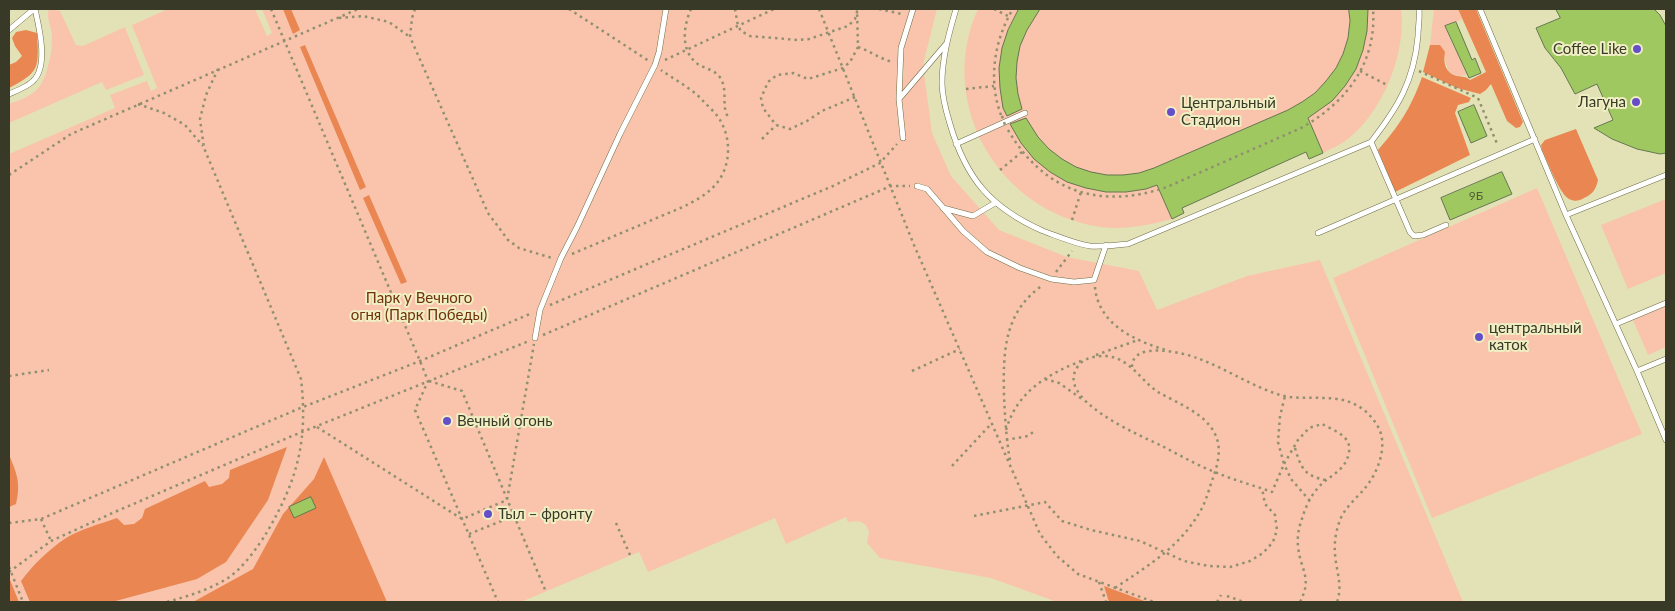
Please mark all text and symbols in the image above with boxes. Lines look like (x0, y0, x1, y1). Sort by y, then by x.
place label: Coffee Like (1553, 40, 1627, 58)
marker: Coffee Like (1631, 43, 1643, 55)
place label: Лагуна (1578, 93, 1626, 111)
place label: Центральный Стадион (1181, 94, 1276, 129)
marker: Лагуна (1630, 96, 1642, 108)
marker: Центральный Стадион (1165, 106, 1177, 118)
house number: 9Б (1469, 189, 1483, 203)
park label: Парк у Вечного огня (Парк Победы) (351, 289, 487, 324)
place label: центральный каток (1489, 319, 1582, 354)
marker: центральный каток (1473, 331, 1485, 343)
place label: Вечный огонь (457, 412, 552, 430)
marker: Вечный огонь (441, 415, 453, 427)
place label: Тыл – фронту (498, 505, 592, 523)
marker: Тыл – фронту (482, 508, 494, 520)

